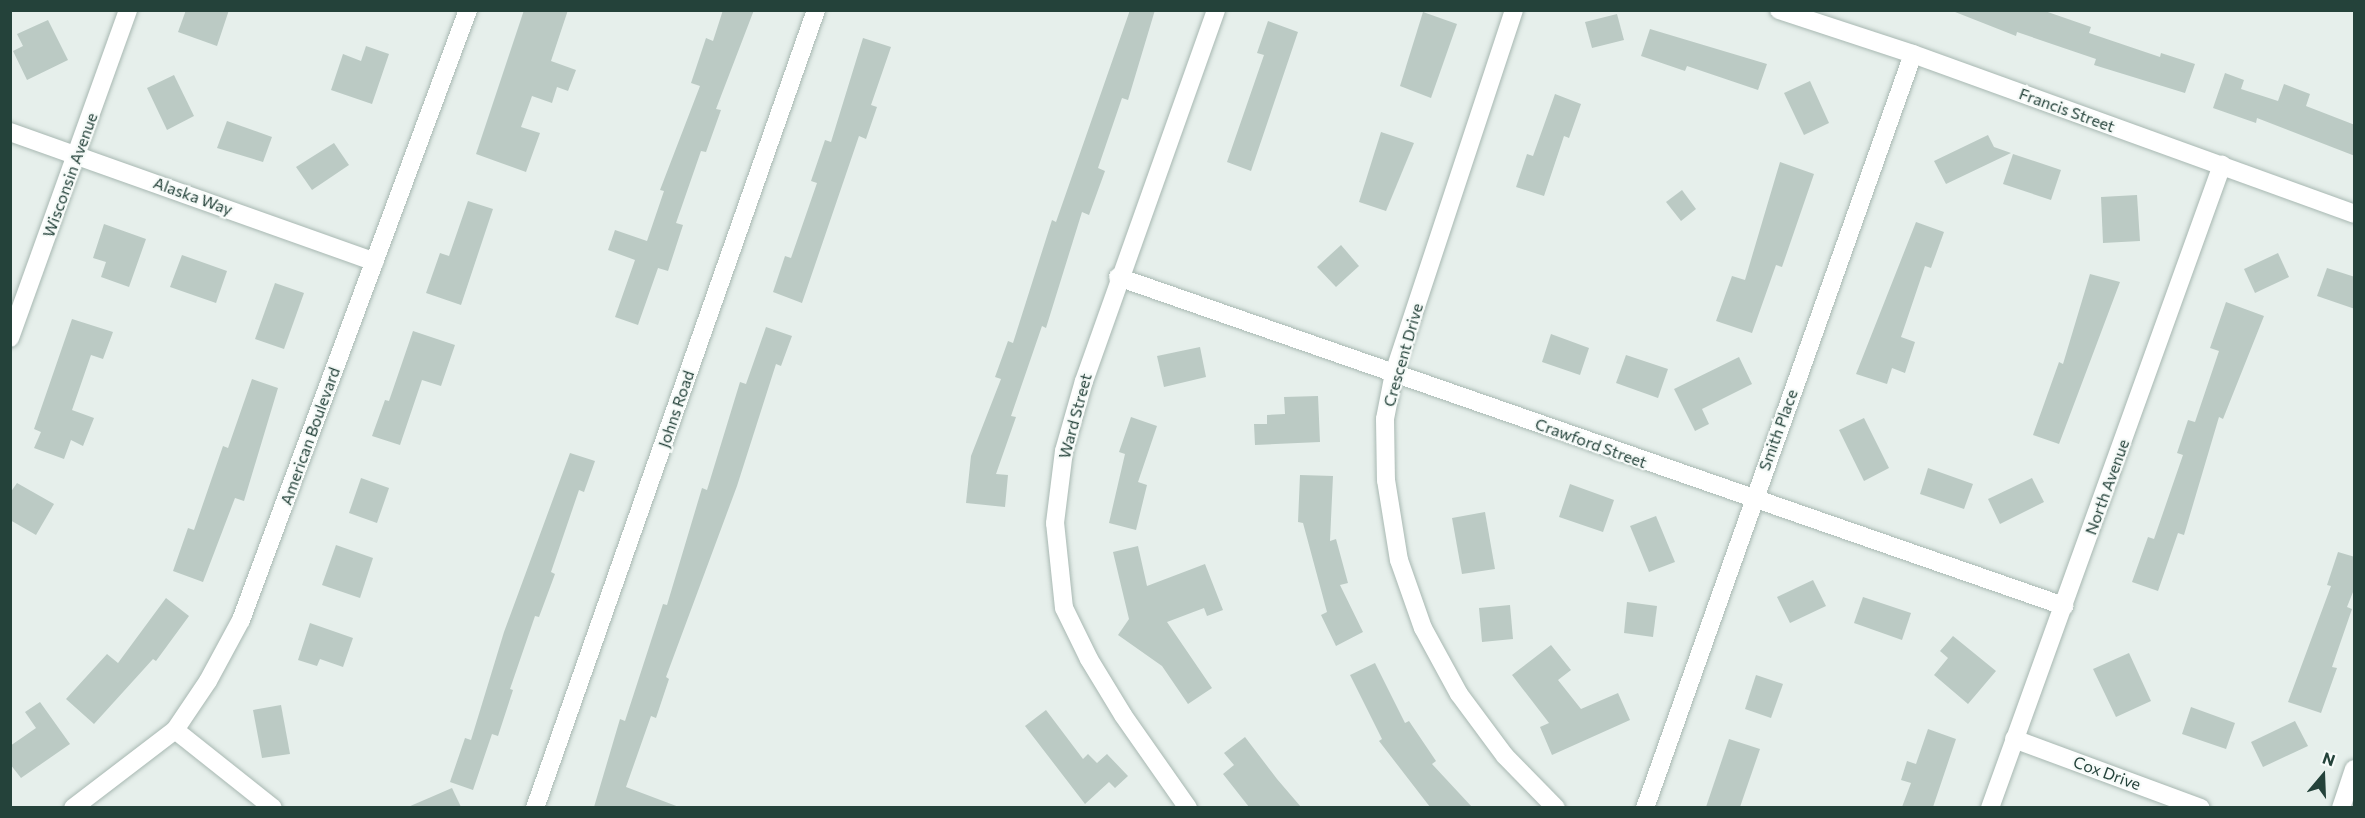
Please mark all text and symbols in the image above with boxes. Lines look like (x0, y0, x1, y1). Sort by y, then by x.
street label: Francis Street (2017, 84, 2117, 136)
street label: Wisconsin Avenue (39, 110, 101, 240)
street label: Alaska Way (151, 173, 235, 219)
street label: Crescent Drive (1379, 301, 1427, 409)
street label: American Boulevard (276, 364, 344, 508)
street label: Johns Road (654, 368, 698, 450)
street label: Ward Street (1054, 371, 1096, 461)
street label: Smith Place (1754, 387, 1802, 473)
street label: Crawford Street (1533, 414, 1649, 472)
street label: North Avenue (2081, 437, 2133, 537)
north arrow (2293, 746, 2353, 806)
text: N (2320, 748, 2338, 769)
street label: Cox Drive (2071, 752, 2143, 794)

